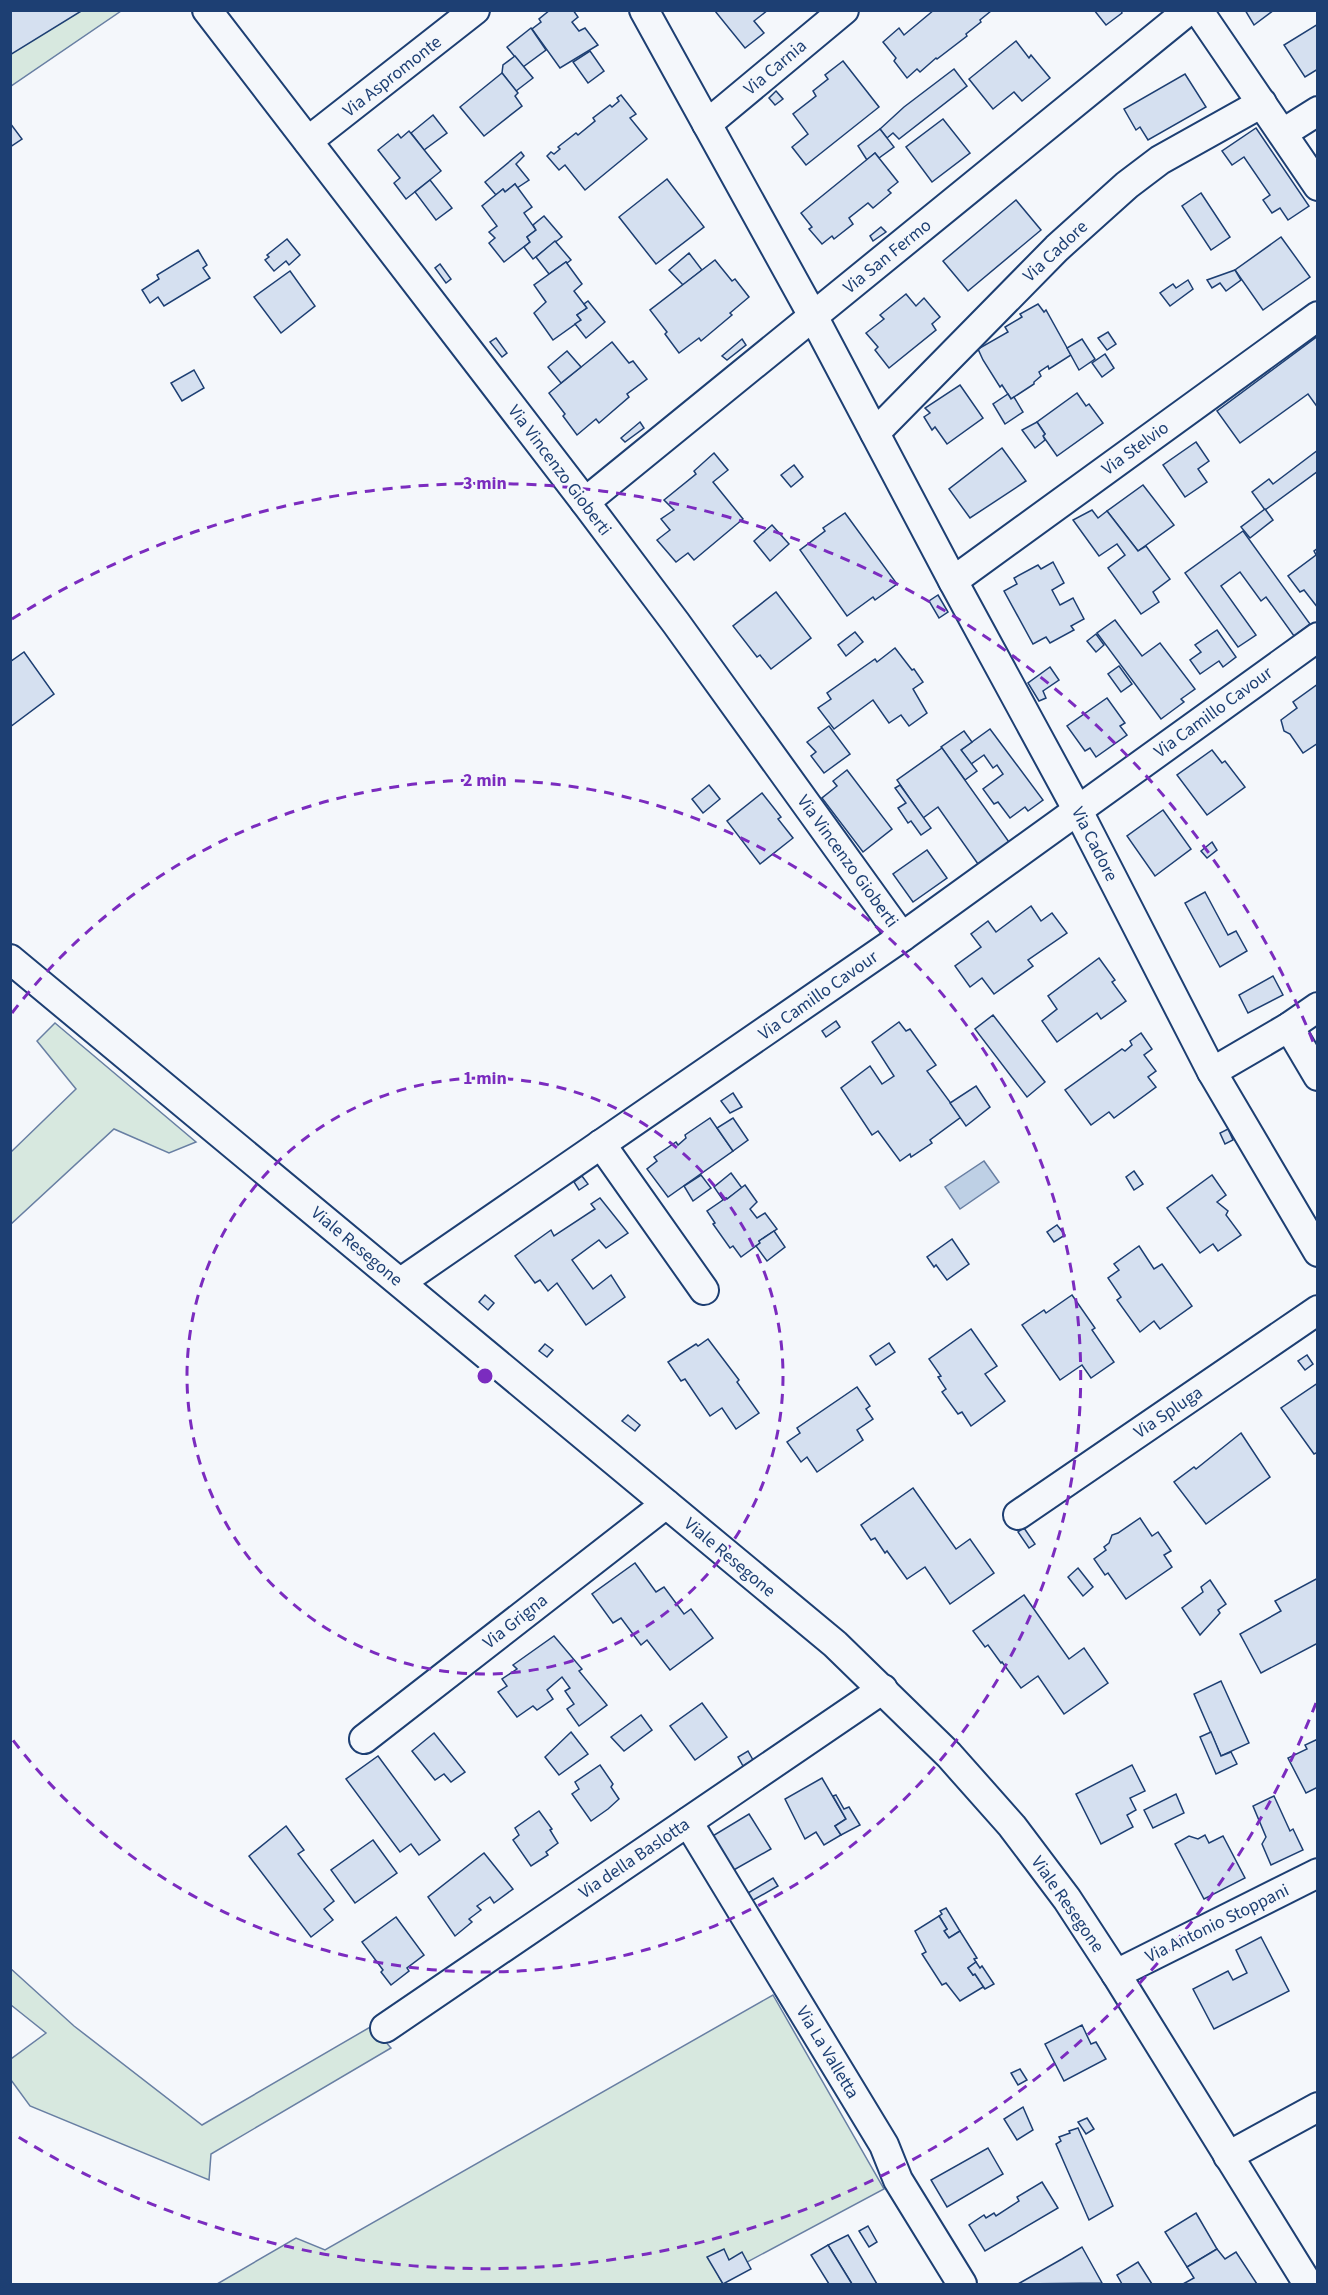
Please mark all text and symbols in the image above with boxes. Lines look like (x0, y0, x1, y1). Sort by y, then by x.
street label: Via Aspromonte (338, 30, 447, 123)
street label: Via Carnia (738, 34, 812, 101)
street label: Via San Fermo (838, 213, 937, 300)
street label: Via Cadore (1017, 215, 1093, 288)
street label: Via Vincenzo Gioberti (502, 400, 617, 541)
street label: Via Stelvio (1097, 416, 1174, 481)
text: 3 min (463, 471, 507, 496)
street label: Via Camillo Cavour (1149, 660, 1278, 764)
text: 2 min (463, 768, 507, 793)
street label: Via Vincenzo Gioberti (791, 790, 904, 933)
street label: Via Cadore (1065, 803, 1124, 886)
street label: Via Camillo Cavour (753, 944, 884, 1046)
text: 1 min (463, 1066, 507, 1091)
street label: Viale Resegone (306, 1201, 408, 1292)
centre of rings (475, 1366, 495, 1386)
street label: Via Spluga (1129, 1380, 1208, 1445)
street label: Viale Resegone (679, 1512, 781, 1603)
street label: Via Grigna (478, 1588, 553, 1655)
street label: Via della Baslotta (574, 1812, 695, 1905)
street label: Viale Resegone (1025, 1851, 1110, 1958)
street label: Via Antonio Stoppani (1141, 1878, 1293, 1969)
street label: Via La Valletta (790, 2001, 865, 2103)

